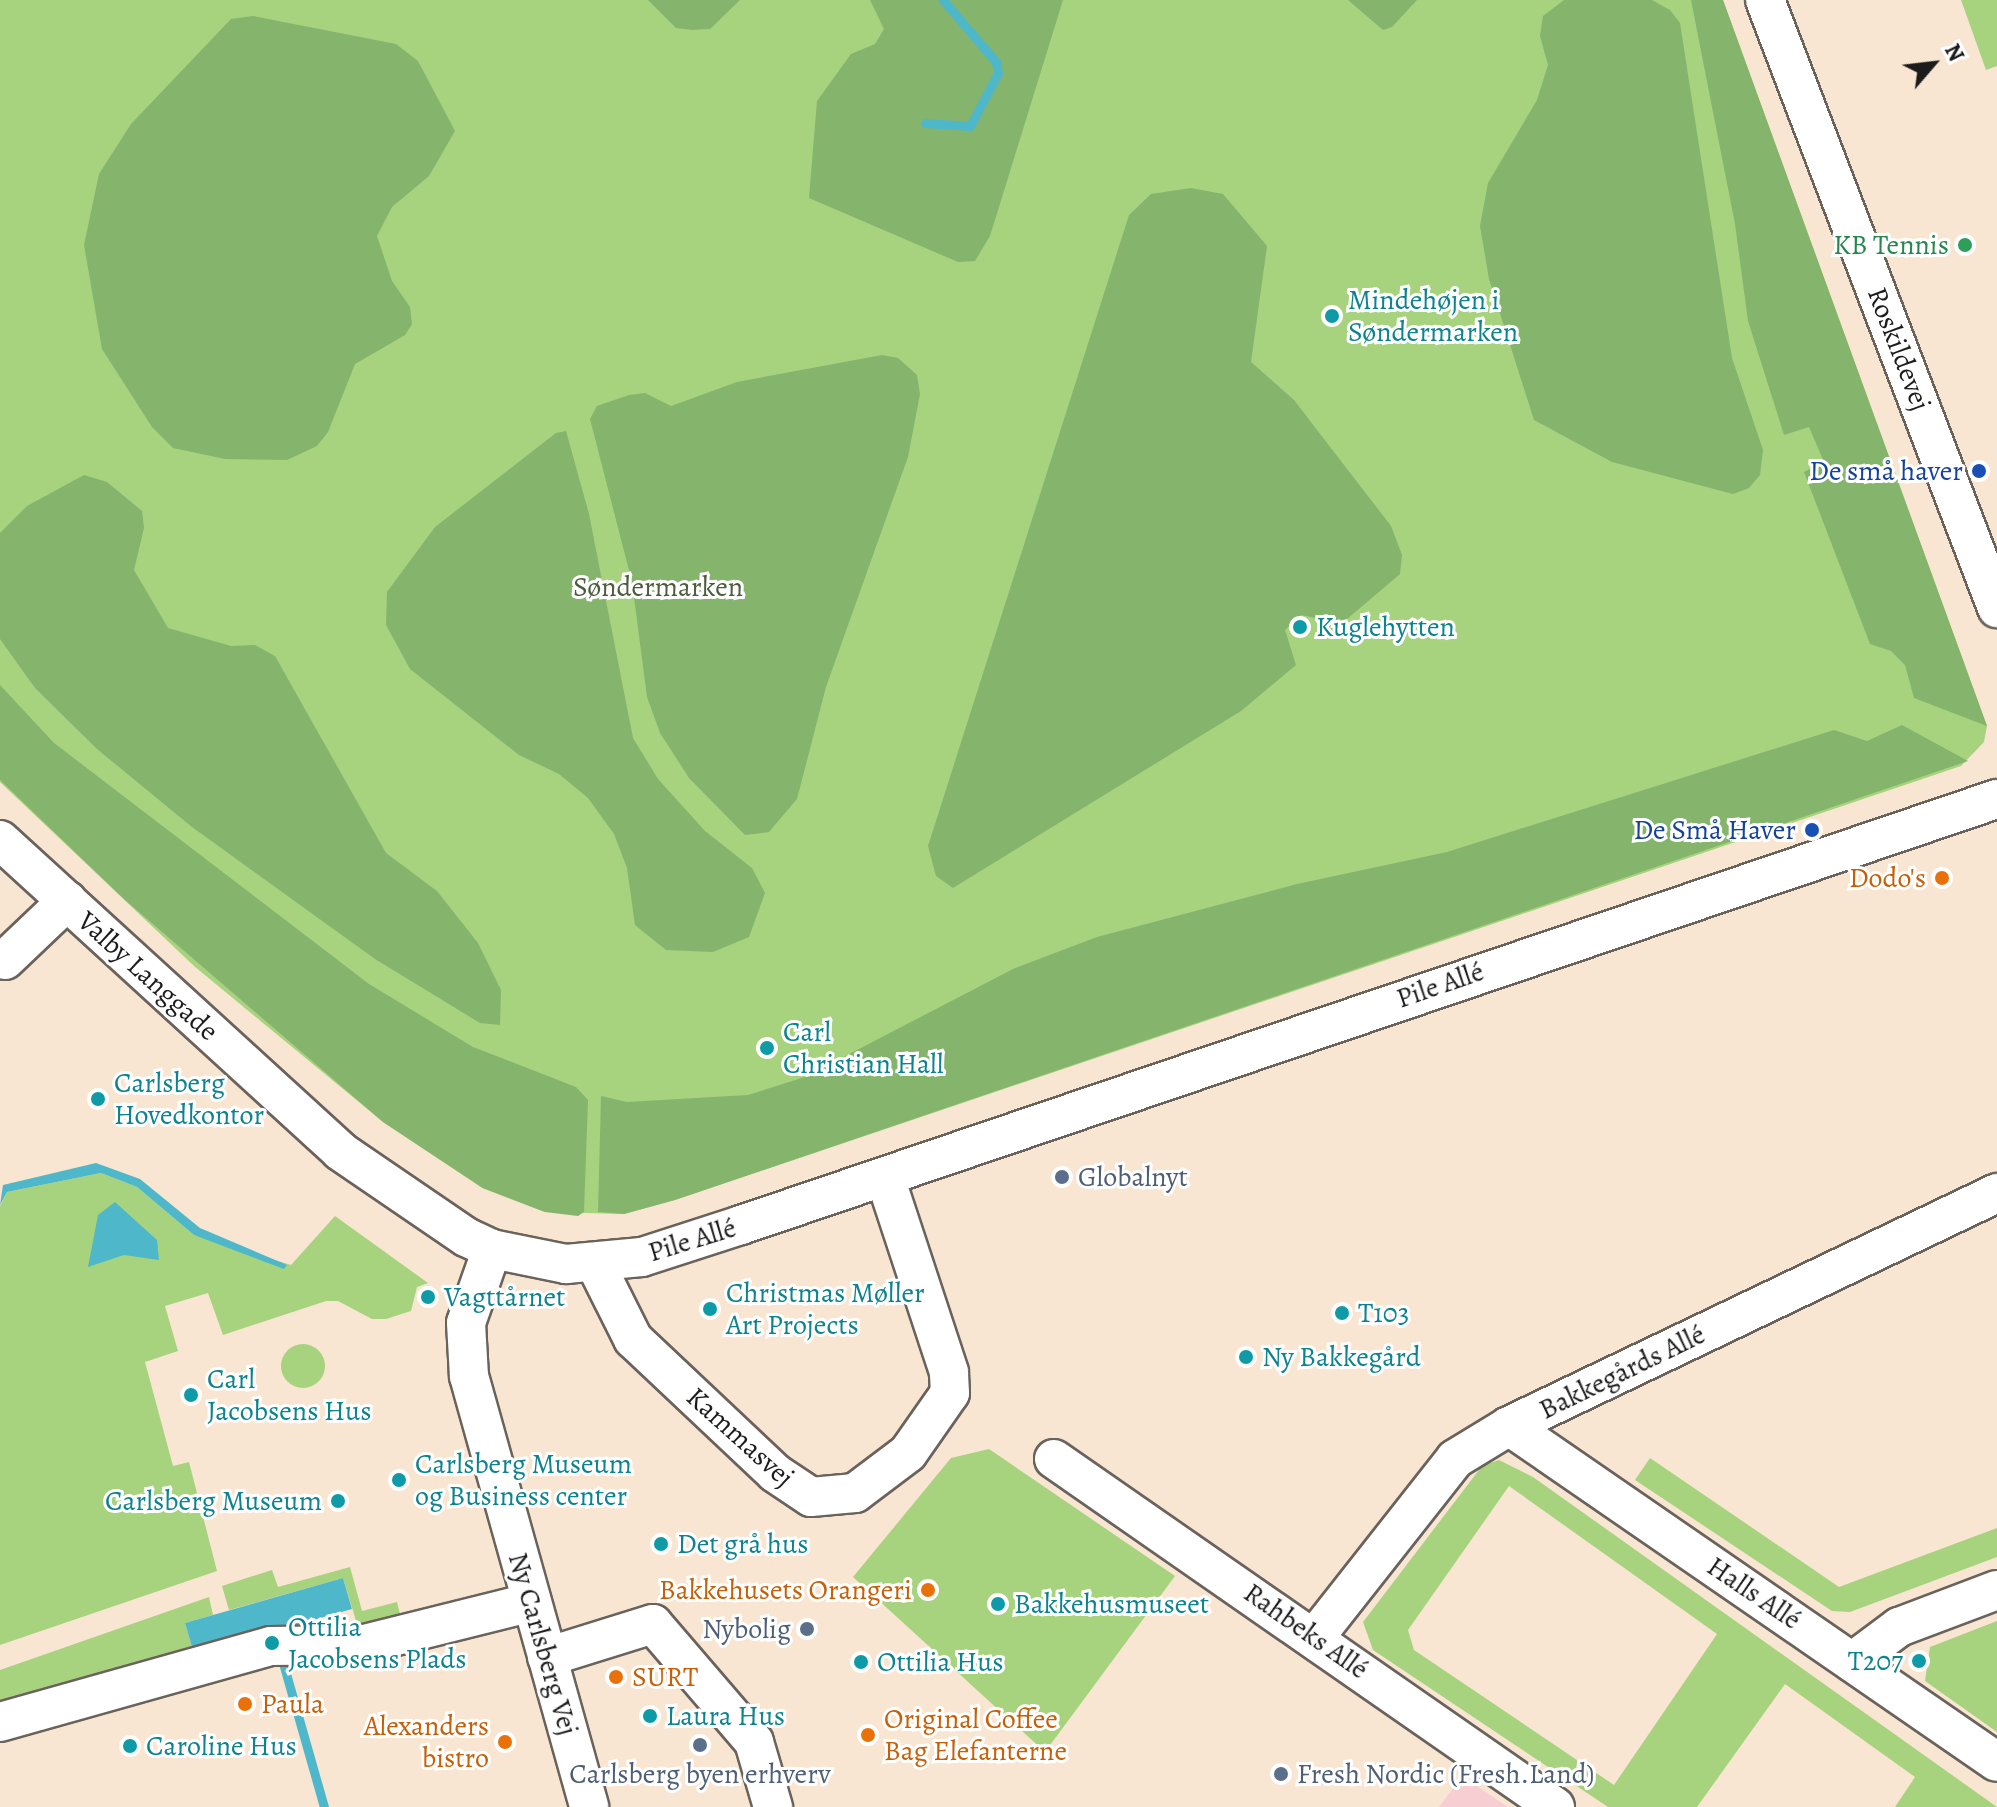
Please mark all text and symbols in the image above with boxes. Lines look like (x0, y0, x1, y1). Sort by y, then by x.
north arrow (1893, 24, 1973, 104)
text: N (1937, 39, 1971, 67)
place label: KB Tennis (1833, 228, 1949, 262)
marker: KB Tennis (1956, 236, 1974, 254)
place label: Mindehøjen i Søndermarken (1348, 283, 1518, 349)
street label: Roskildevej (1860, 283, 1938, 415)
marker: Mindehøjen i Søndermarken (1323, 307, 1341, 325)
place label: De små haver (1809, 454, 1963, 488)
marker: De små haver (1970, 462, 1988, 480)
park label: Søndermarken (573, 570, 743, 604)
place label: Kuglehytten (1316, 610, 1455, 644)
marker: Kuglehytten (1291, 618, 1309, 636)
place label: De Små Haver (1633, 813, 1796, 847)
marker: De Små Haver (1803, 821, 1821, 839)
place label: Dodo's (1849, 861, 1926, 895)
marker: Dodo's (1933, 869, 1951, 887)
street label: Valby Langgade (71, 904, 225, 1048)
street label: Pile Allé (1392, 954, 1488, 1016)
place label: Carl Christian Hall (783, 1015, 944, 1081)
marker: Carl Christian Hall (758, 1039, 776, 1057)
place label: Carlsberg Hovedkontor (114, 1066, 264, 1132)
marker: Carlsberg Hovedkontor (89, 1090, 107, 1108)
place label: Globalnyt (1078, 1160, 1188, 1194)
marker: Globalnyt (1053, 1168, 1071, 1186)
street label: Pile Allé (644, 1211, 740, 1269)
place label: Christmas Møller Art Projects (726, 1276, 925, 1342)
place label: Vagttårnet (444, 1280, 565, 1314)
marker: Vagttårnet (419, 1288, 437, 1306)
place label: T103 (1358, 1296, 1409, 1330)
marker: Christmas Møller Art Projects (701, 1300, 719, 1318)
marker: T103 (1333, 1304, 1351, 1322)
street label: Bakkegårds Allé (1534, 1317, 1710, 1427)
place label: Ny Bakkegård (1262, 1340, 1421, 1374)
marker: Ny Bakkegård (1237, 1348, 1255, 1366)
place label: Carl Jacobsens Hus (207, 1362, 371, 1428)
street label: Kammasvej (679, 1380, 801, 1494)
marker: Carl Jacobsens Hus (182, 1386, 200, 1404)
place label: Carlsberg Museum og Business center (415, 1447, 632, 1513)
marker: Carlsberg Museum og Business center (390, 1471, 408, 1489)
place label: Carlsberg Museum (105, 1484, 322, 1518)
marker: Carlsberg Museum (329, 1492, 347, 1510)
place label: Det grå hus (677, 1527, 808, 1561)
marker: Det grå hus (652, 1535, 670, 1553)
street label: Ny Carlsberg Vej (501, 1549, 585, 1739)
street label: Halls Allé (1701, 1549, 1807, 1637)
place label: Bakkehusets Orangeri (659, 1573, 912, 1607)
street label: Rahbeks Allé (1237, 1576, 1375, 1686)
marker: Bakkehusets Orangeri (919, 1581, 937, 1599)
place label: Bakkehusmuseet (1014, 1587, 1209, 1621)
marker: Bakkehusmuseet (989, 1595, 1007, 1613)
place label: Ottilia Jacobsens Plads (288, 1610, 467, 1676)
place label: Nybolig (702, 1612, 791, 1646)
marker: Nybolig (798, 1620, 816, 1638)
marker: Ottilia Jacobsens Plads (263, 1634, 281, 1652)
place label: T207 (1848, 1644, 1903, 1678)
place label: Ottilia Hus (877, 1645, 1004, 1679)
marker: T207 (1910, 1652, 1928, 1670)
marker: Ottilia Hus (852, 1653, 870, 1671)
place label: SURT (632, 1660, 698, 1694)
marker: SURT (607, 1668, 625, 1686)
place label: Paula (261, 1687, 324, 1721)
marker: Paula (236, 1695, 254, 1713)
place label: Laura Hus (666, 1699, 785, 1733)
place label: Original Coffee Bag Elefanterne (884, 1702, 1067, 1768)
marker: Laura Hus (641, 1707, 659, 1725)
place label: Alexanders bistro (364, 1709, 489, 1775)
marker: Original Coffee Bag Elefanterne (859, 1726, 877, 1744)
place label: Caroline Hus (146, 1729, 297, 1763)
marker: Alexanders bistro (496, 1733, 514, 1751)
marker: Carlsberg byen erhverv (691, 1736, 709, 1754)
marker: Caroline Hus (121, 1737, 139, 1755)
place label: Carlsberg byen erhverv (569, 1757, 831, 1791)
place label: Fresh Nordic (Fresh.Land) (1297, 1757, 1594, 1791)
marker: Fresh Nordic (Fresh.Land) (1272, 1765, 1290, 1783)

